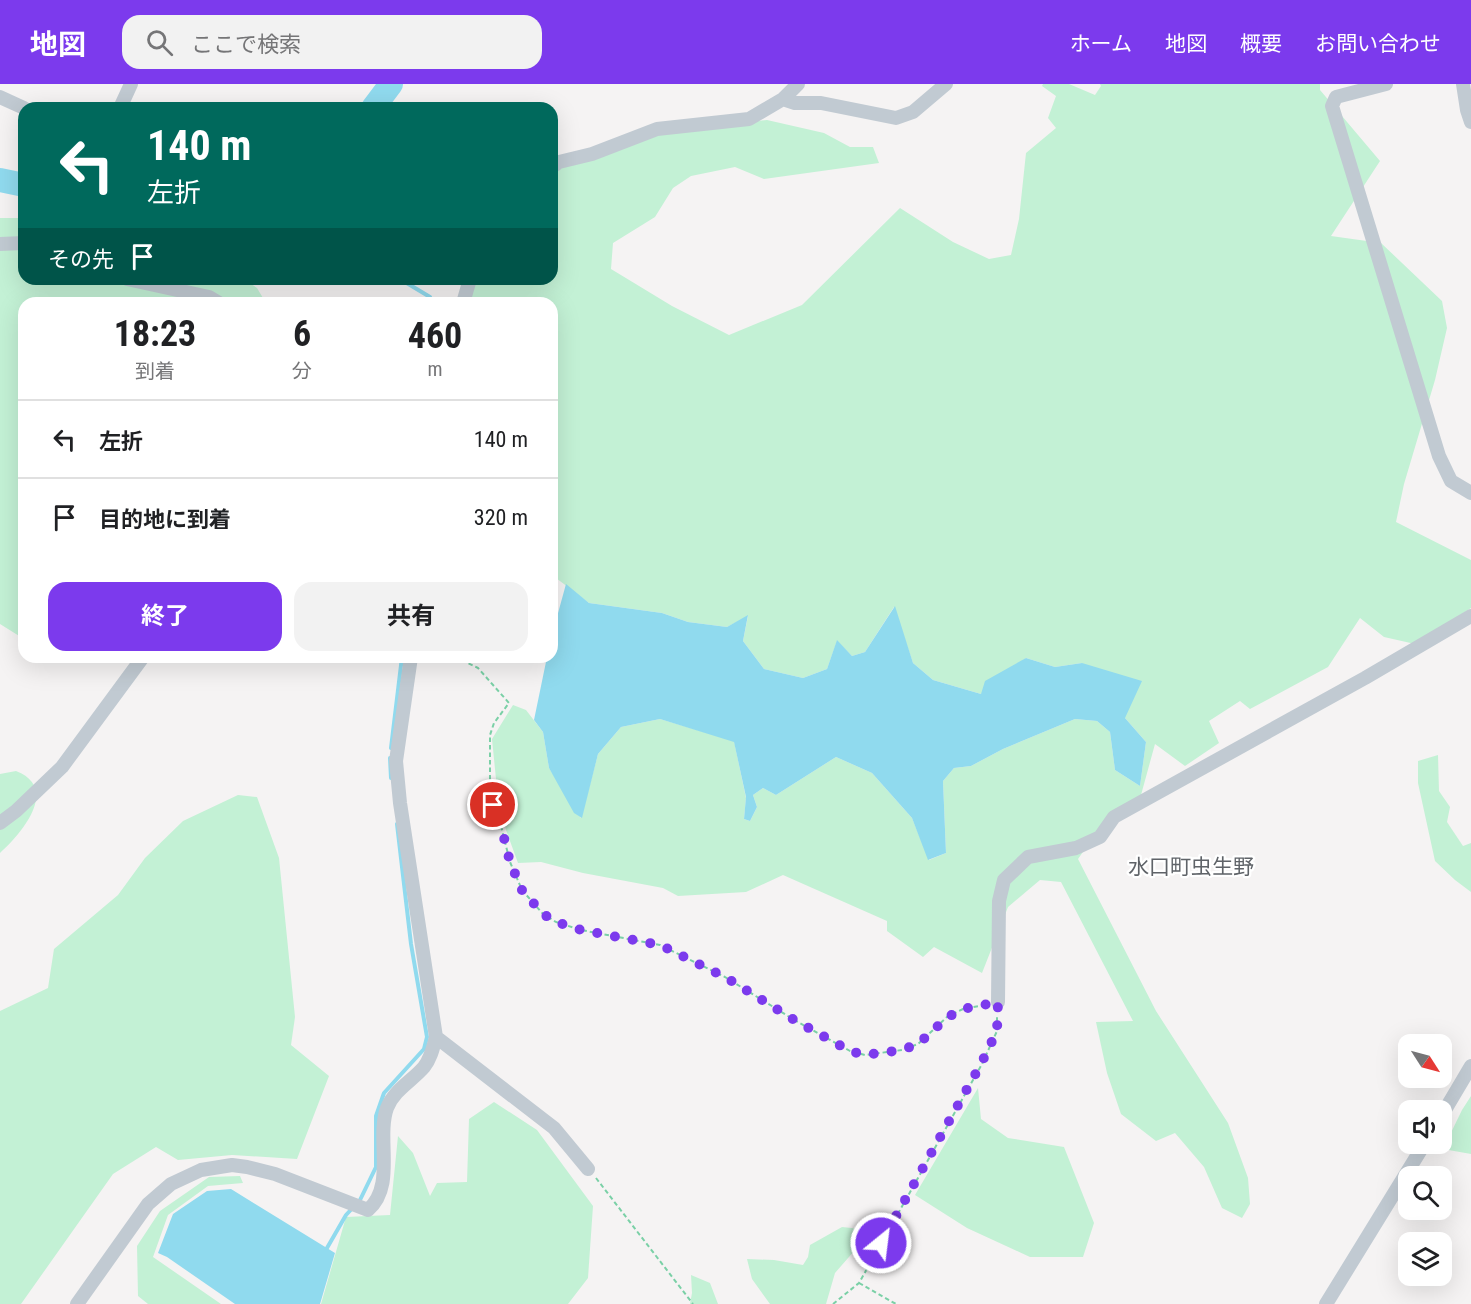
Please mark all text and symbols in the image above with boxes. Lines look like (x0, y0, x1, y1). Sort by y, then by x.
search box (122, 15, 542, 69)
icon: search (143, 26, 176, 59)
text: 地図 (30, 28, 86, 61)
text: ここで検索 (191, 32, 301, 57)
text: ホーム (1070, 32, 1132, 56)
text: 地図 (1165, 32, 1207, 56)
text: 概要 (1240, 32, 1282, 56)
text: お問い合わせ (1315, 32, 1441, 56)
text: 140 m (147, 121, 252, 170)
icon: left (48, 126, 126, 204)
text: 左折 (147, 177, 201, 209)
icon: arrive (126, 240, 159, 273)
text: その先 (48, 247, 114, 272)
text: 18:23 (114, 313, 196, 355)
text: 6 (293, 313, 311, 355)
text: 460 (408, 315, 462, 357)
text: m (427, 357, 443, 381)
text: 到着 (135, 359, 175, 383)
text: 分 (292, 359, 312, 383)
icon: left (48, 423, 81, 456)
text: 140 m (474, 427, 528, 452)
text: 左折 (99, 429, 143, 454)
icon: arrive (48, 501, 81, 534)
text: 320 m (474, 505, 528, 530)
text: 目的地に到着 (99, 507, 231, 532)
button: 終了 (48, 582, 282, 651)
button: 共有 (294, 582, 528, 651)
pin (467, 779, 518, 830)
icon: arrive (476, 788, 509, 821)
district label: 水口町虫生野 (1128, 855, 1254, 879)
north arrow (1398, 1034, 1452, 1088)
map controls (1398, 1034, 1452, 1286)
button: sound (1398, 1100, 1452, 1154)
button: search (1398, 1166, 1452, 1220)
position arrow (849, 1211, 913, 1275)
button: layers (1398, 1232, 1452, 1286)

